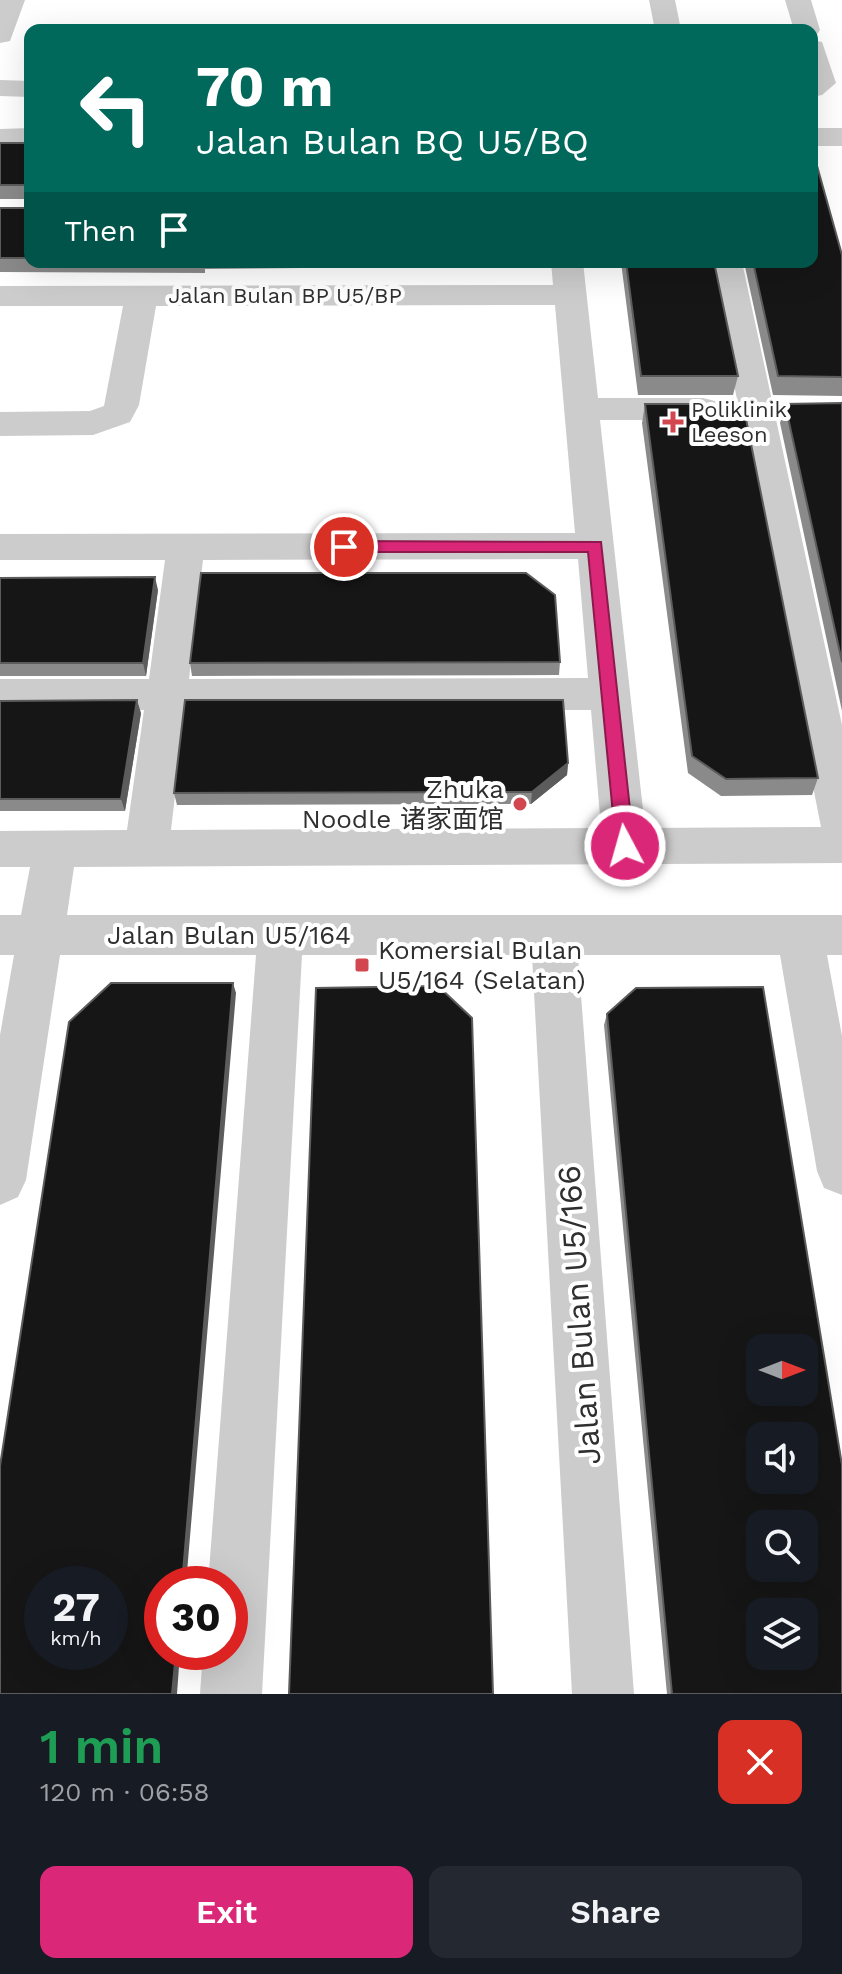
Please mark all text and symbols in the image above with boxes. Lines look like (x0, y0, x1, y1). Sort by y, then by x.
text: 70 m (196, 54, 333, 120)
icon: left (64, 56, 168, 160)
text: Jalan Bulan BQ U5/BQ (196, 121, 589, 163)
icon: arrive (152, 208, 196, 252)
text: Then (64, 213, 136, 248)
street label: Jalan Bulan BP U5/BP (168, 283, 402, 308)
place label: Poliklinik Leeson (691, 397, 787, 447)
marker: Poliklinik Leeson (662, 411, 684, 433)
pin (310, 513, 378, 581)
icon: arrive (322, 525, 366, 569)
place label: Zhuka Noodle 诸家面馆 (302, 774, 504, 834)
marker: Zhuka Noodle 诸家面馆 (511, 795, 529, 813)
position arrow (583, 804, 667, 888)
street label: Jalan Bulan U5/164 (107, 920, 351, 950)
place label: Komersial Bulan U5/164 (Selatan) (378, 935, 586, 995)
marker: Komersial Bulan U5/164 (Selatan) (353, 956, 371, 974)
street label: Jalan Bulan U5/166 (550, 1164, 608, 1466)
north arrow (746, 1334, 818, 1406)
map controls (746, 1334, 818, 1670)
button: sound (746, 1422, 818, 1494)
button: search (746, 1510, 818, 1582)
speed limit sign: 30 (144, 1566, 248, 1670)
text: 27 (52, 1584, 100, 1631)
button: layers (746, 1598, 818, 1670)
text: km/h (50, 1626, 102, 1650)
text: 1 min (40, 1718, 163, 1775)
button: close (718, 1720, 802, 1804)
text: 120 m · 06:58 (40, 1777, 210, 1807)
button: Exit (40, 1866, 413, 1958)
button: Share (429, 1866, 802, 1958)

